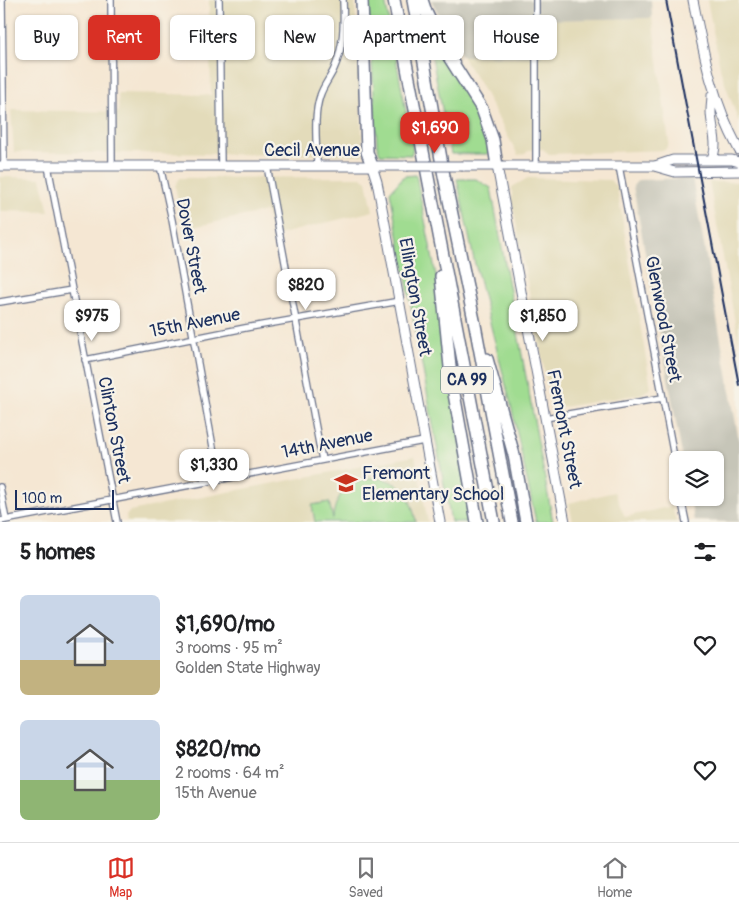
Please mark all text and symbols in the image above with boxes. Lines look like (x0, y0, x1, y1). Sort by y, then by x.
chip: Buy (15, 15, 78, 60)
chip: Rent (88, 15, 160, 60)
chip: Filters (170, 15, 255, 60)
chip: New (265, 15, 334, 60)
chip: Apartment (344, 15, 464, 60)
chip: House (474, 15, 557, 60)
pin: $1,690 (394, 112, 476, 154)
text: $1,690 (411, 118, 459, 138)
street label: Cecil Avenue (264, 139, 360, 162)
street label: Dover Street (170, 196, 212, 297)
street label: Ellington Street (393, 236, 437, 359)
street label: Glenwood Street (640, 254, 687, 385)
pin: $820 (276, 268, 336, 311)
text: $820 (288, 275, 324, 295)
pin: $975 (62, 300, 122, 342)
pin: $1,850 (502, 300, 584, 342)
street label: 15th Avenue (148, 303, 242, 343)
text: $975 (75, 306, 109, 326)
text: $1,850 (520, 306, 566, 326)
road number: CA 99 (441, 366, 493, 394)
street label: Fremont Street (541, 367, 587, 491)
street label: Clinton Street (92, 375, 136, 486)
street label: 14th Avenue (279, 424, 375, 464)
pin: $1,330 (173, 448, 255, 491)
map controls (669, 451, 724, 506)
button: layers (669, 451, 724, 506)
text: $1,330 (190, 455, 238, 475)
place label: Fremont Elementary School (362, 462, 504, 506)
school or university icon: Fremont Elementary School (333, 470, 359, 496)
scale bar (15, 487, 114, 510)
text: 100 m (22, 490, 62, 507)
icon: filters (691, 538, 719, 566)
text: 5 homes (20, 539, 95, 566)
text: $1,690/mo (175, 611, 275, 638)
icon: home (60, 615, 120, 675)
icon: heart (691, 631, 719, 659)
text: 3 rooms · 95 m² (175, 638, 283, 658)
text: Golden State Highway (175, 658, 320, 678)
text: $820/mo (175, 736, 261, 763)
icon: home (60, 740, 120, 800)
icon: heart (691, 756, 719, 784)
text: 2 rooms · 64 m² (175, 763, 285, 783)
text: 15th Avenue (175, 783, 257, 803)
tab: Map (107, 854, 135, 901)
tab: Saved (348, 854, 383, 901)
tab: Home (597, 854, 632, 901)

